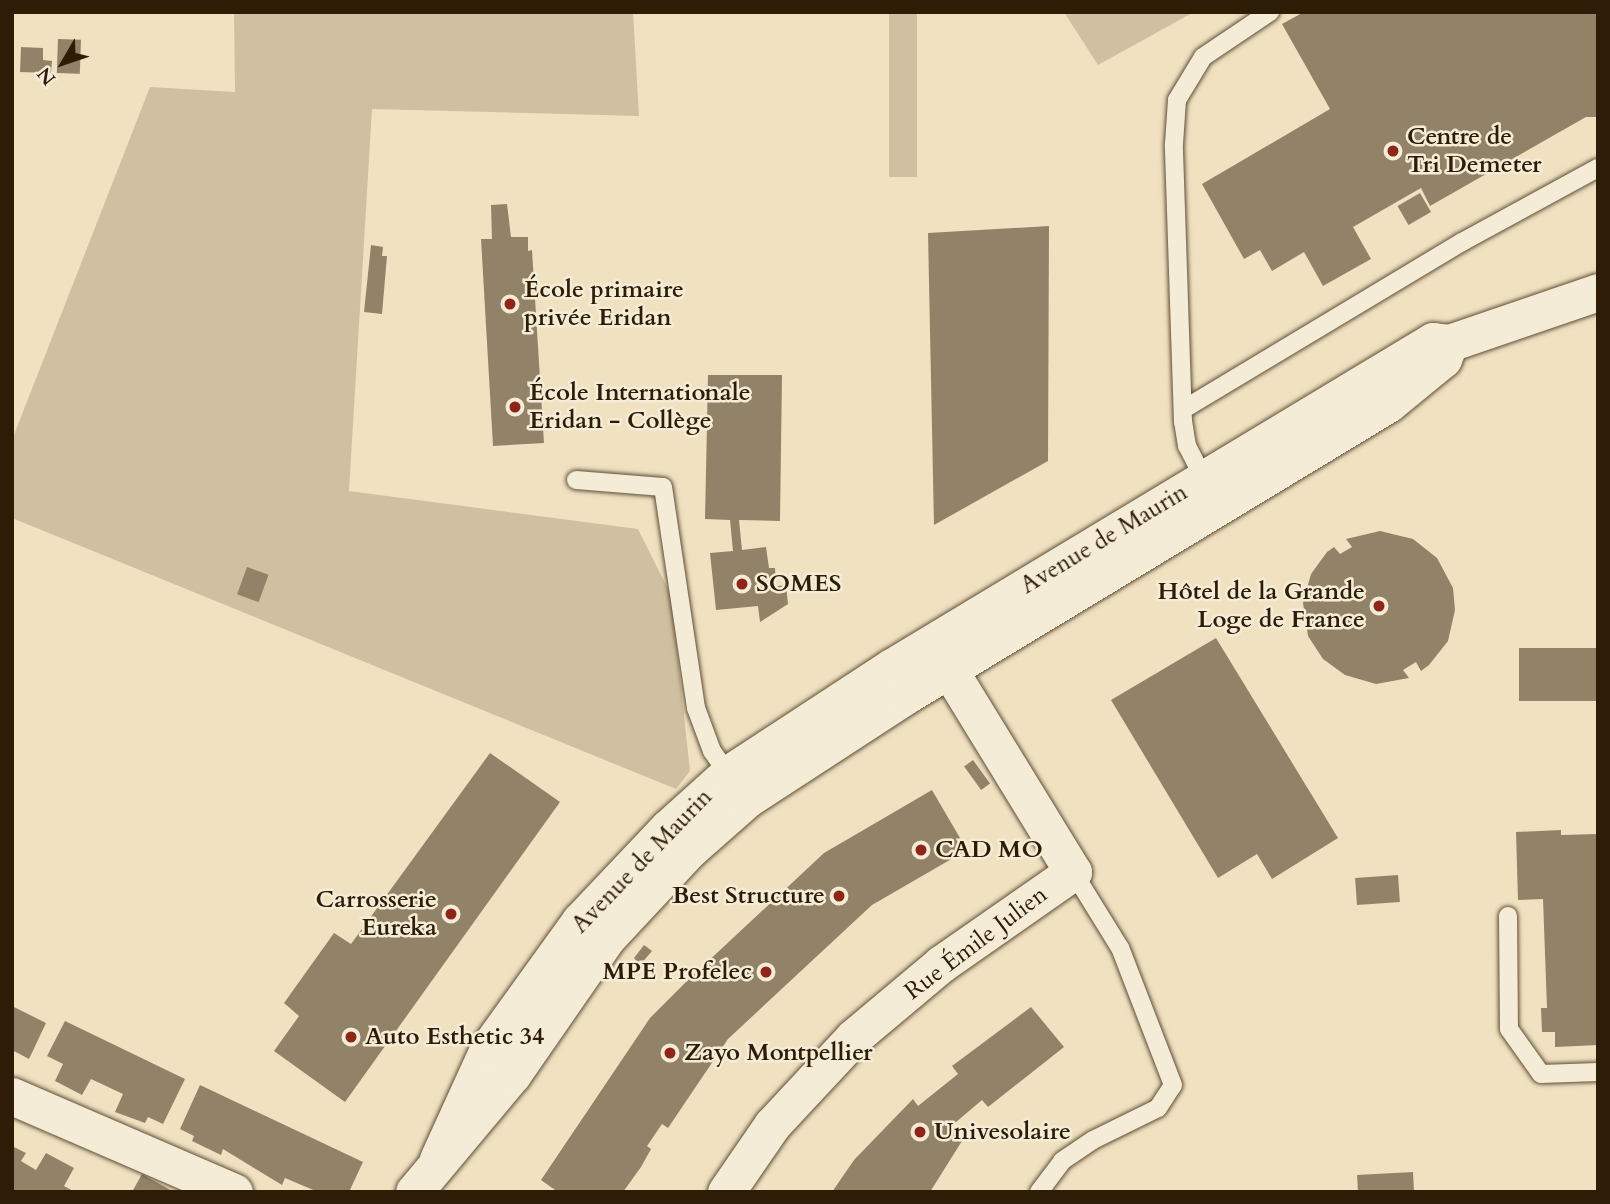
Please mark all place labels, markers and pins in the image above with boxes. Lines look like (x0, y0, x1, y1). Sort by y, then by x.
place label: Centre de Tri Demeter (1407, 123, 1542, 179)
marker: Centre de Tri Demeter (1385, 143, 1401, 159)
place label: École primaire privée Eridan (524, 276, 684, 332)
marker: École primaire privée Eridan (502, 296, 518, 312)
place label: École Internationale Eridan - Collège (529, 379, 751, 435)
marker: École Internationale Eridan - Collège (507, 399, 523, 415)
place label: SOMES (756, 570, 842, 598)
marker: SOMES (734, 576, 750, 592)
place label: Hôtel de la Grande Loge de France (1158, 578, 1365, 634)
marker: Hôtel de la Grande Loge de France (1371, 598, 1387, 614)
place label: CAD MO (935, 836, 1043, 864)
marker: CAD MO (913, 842, 929, 858)
place label: Best Structure (672, 882, 825, 910)
place label: Carrosserie Eureka (316, 886, 437, 942)
marker: Best Structure (831, 888, 847, 904)
marker: Carrosserie Eureka (443, 906, 459, 922)
place label: MPE Profelec (602, 958, 752, 986)
marker: MPE Profelec (758, 964, 774, 980)
place label: Auto Esthetic 34 (365, 1023, 544, 1051)
marker: Auto Esthetic 34 (343, 1029, 359, 1045)
place label: Zayo Montpellier (684, 1039, 873, 1067)
marker: Zayo Montpellier (662, 1045, 678, 1061)
place label: Univesolaire (934, 1118, 1071, 1146)
marker: Univesolaire (912, 1124, 928, 1140)

